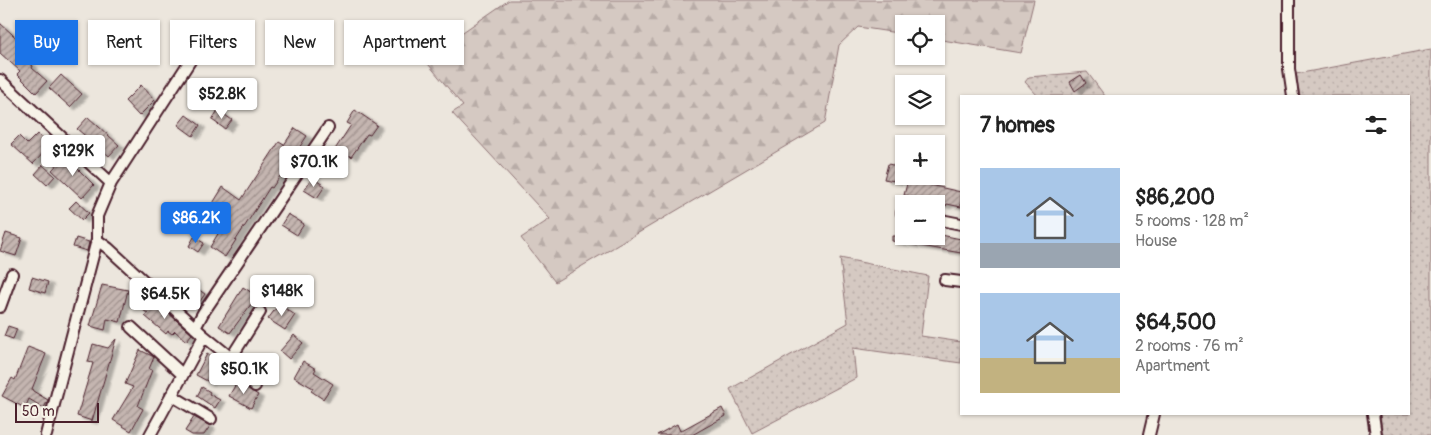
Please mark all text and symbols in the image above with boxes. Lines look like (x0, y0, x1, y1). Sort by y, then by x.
map controls (895, 15, 945, 245)
button: locate (895, 15, 945, 65)
chip: Buy (15, 20, 78, 65)
chip: Rent (88, 20, 160, 65)
chip: Filters (170, 20, 255, 65)
chip: New (265, 20, 334, 65)
chip: Apartment (344, 20, 464, 65)
button: layers (895, 75, 945, 125)
pin: $52.8K (181, 78, 263, 120)
text: $52.8K (198, 84, 246, 104)
icon: filters (1362, 111, 1390, 139)
text: 7 homes (980, 112, 1055, 139)
pin: $129K (38, 134, 108, 177)
button: + (895, 135, 945, 185)
text: $129K (52, 141, 94, 161)
pin: $70.1K (273, 146, 355, 188)
text: $70.1K (290, 152, 338, 172)
text: $86,200 (1135, 184, 1215, 211)
icon: home (1020, 188, 1080, 248)
button: − (895, 195, 945, 245)
pin: $86.2K (155, 202, 237, 244)
text: $86.2K (172, 208, 220, 228)
text: 5 rooms · 128 m² (1135, 211, 1249, 231)
text: House (1135, 231, 1177, 251)
pin: $148K (247, 274, 317, 317)
pin: $64.5K (124, 278, 206, 320)
text: $148K (261, 281, 303, 301)
text: $64.5K (140, 284, 190, 304)
text: $64,500 (1135, 309, 1216, 336)
icon: home (1020, 313, 1080, 373)
text: 2 rooms · 76 m² (1135, 336, 1244, 356)
pin: $50.1K (203, 352, 285, 395)
text: Apartment (1135, 356, 1210, 376)
text: $50.1K (220, 359, 268, 379)
scale bar (15, 400, 99, 423)
text: 50 m (22, 403, 55, 420)

